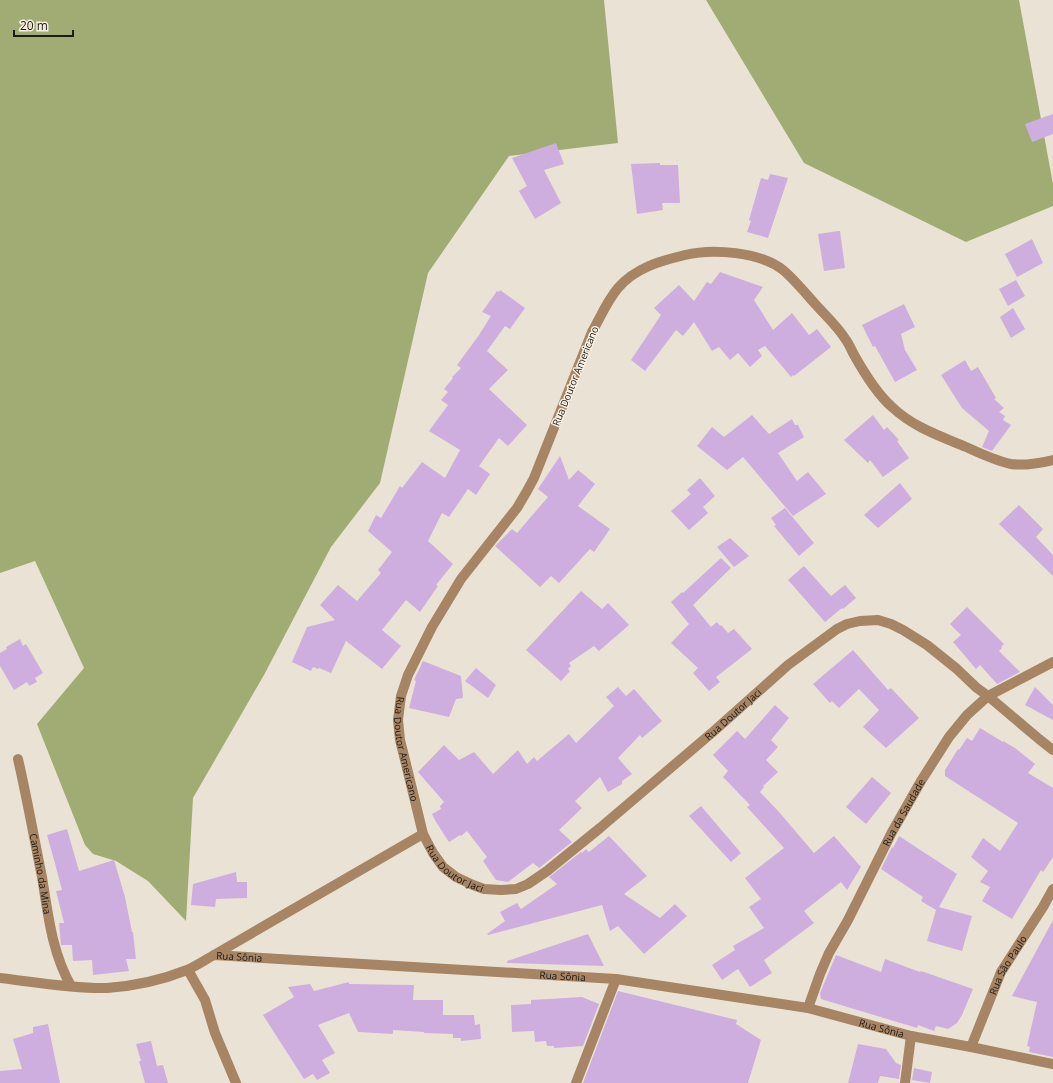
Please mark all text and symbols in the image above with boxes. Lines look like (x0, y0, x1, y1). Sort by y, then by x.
scale bar (14, 12, 73, 38)
text: 20 m (20, 17, 48, 34)
street label: Rua Doutor Americano (549, 324, 601, 428)
street label: Rua Doutor Jaci (701, 685, 764, 743)
street label: Rua Doutor Americano (391, 696, 422, 803)
street label: Rua da Saudade (879, 776, 928, 849)
street label: Caminho da Mina (27, 832, 55, 915)
street label: Rua Doutor Jaci (423, 842, 486, 895)
street label: Rua São Paulo (986, 933, 1030, 997)
street label: Rua Sônia (216, 948, 263, 965)
street label: Rua Sônia (539, 967, 586, 984)
street label: Rua Sônia (858, 1015, 906, 1041)

